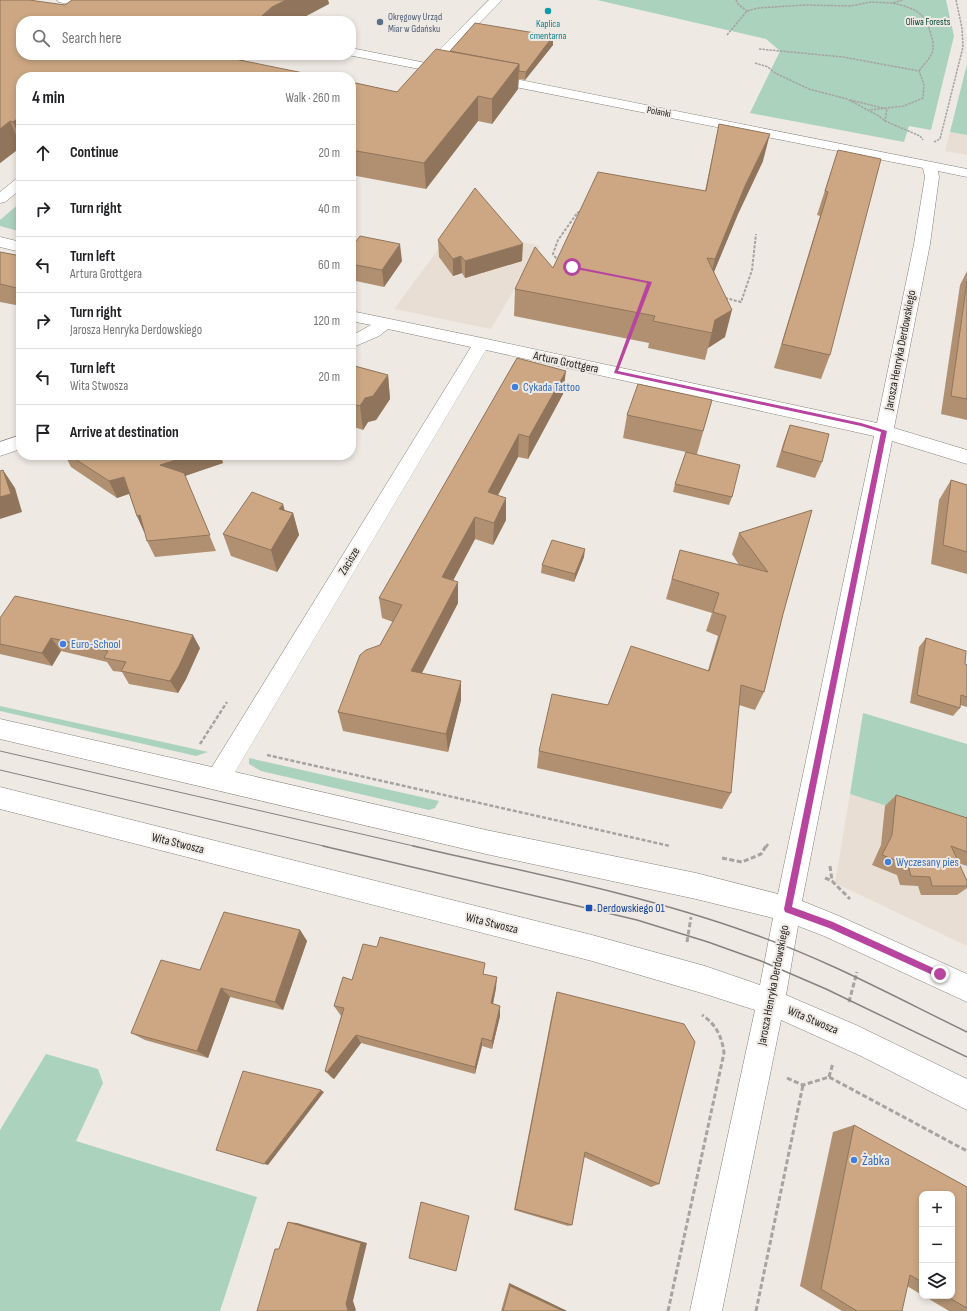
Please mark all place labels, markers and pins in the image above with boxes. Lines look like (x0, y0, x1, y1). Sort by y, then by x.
marker: Kaplica cmentarna (543, 6, 553, 16)
place label: Okręgowy Urząd Miar w Gdańsku (388, 11, 442, 35)
marker: Okręgowy Urząd Miar w Gdańsku (375, 17, 385, 27)
place label: Kaplica cmentarna (530, 18, 566, 42)
place label: Cykada Tattoo (523, 380, 580, 395)
marker: Cykada Tattoo (510, 382, 520, 392)
place label: Euro-School (71, 637, 121, 652)
marker: Euro-School (58, 639, 68, 649)
place label: Wyczesany pies (896, 855, 959, 870)
marker: Wyczesany pies (883, 857, 893, 867)
place label: Derdowskiego 01 (597, 901, 666, 916)
marker: Derdowskiego 01 (584, 903, 594, 913)
place label: Żabka (862, 1152, 890, 1169)
marker: Żabka (849, 1155, 859, 1165)

